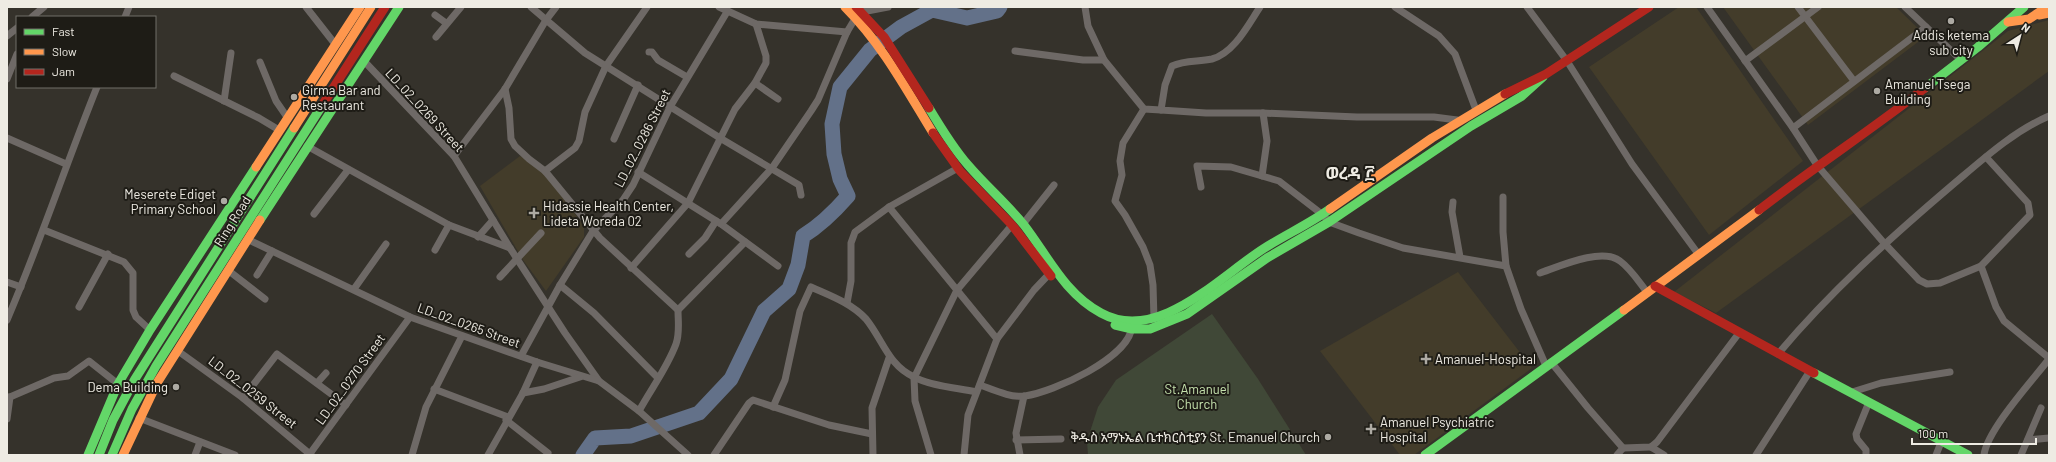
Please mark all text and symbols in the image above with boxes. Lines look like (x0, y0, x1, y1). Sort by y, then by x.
legend (16, 16, 156, 88)
marker: Addis ketema sub city (1946, 16, 1956, 26)
north arrow (2000, 16, 2040, 56)
text: N (2019, 20, 2033, 35)
text: Fast (52, 24, 75, 38)
place label: Addis ketema sub city (1913, 27, 1989, 58)
text: Slow (52, 44, 77, 58)
text: Jam (52, 64, 75, 78)
street label: LD_02_0269 Street (382, 65, 468, 155)
place label: Amanuel Tsega Building (1885, 76, 1970, 107)
place label: Girma Bar and Restaurant (302, 82, 381, 113)
street label: LD_02_0286 Street (610, 86, 674, 190)
marker: Amanuel Tsega Building (1872, 86, 1882, 96)
marker: Girma Bar and Restaurant (289, 92, 299, 102)
district label: ወረዳ ፫ (1325, 162, 1375, 182)
place label: Meserete Ediget Primary School (124, 186, 216, 217)
street label: Ring Road (210, 193, 254, 249)
marker: Meserete Ediget Primary School (219, 196, 229, 206)
place label: Hidassie Health Center, Lideta Woreda 02 (543, 198, 674, 229)
marker: Hidassie Health Center, Lideta Woreda 02 (528, 207, 540, 219)
street label: LD_02_0265 Street (415, 299, 523, 351)
street label: LD_02_0270 Street (312, 331, 388, 427)
place label: Amanuel-Hospital (1435, 351, 1536, 367)
street label: LD_02_0259 Street (205, 352, 301, 432)
marker: Amanuel-Hospital (1420, 353, 1432, 365)
place label: Dema Building (87, 379, 168, 395)
park label: St.Amanuel Church (1164, 381, 1230, 412)
marker: Dema Building (171, 382, 181, 392)
place label: Amanuel Psychiatric Hospital (1380, 414, 1494, 445)
scale bar (1912, 420, 2036, 446)
marker: Amanuel Psychiatric Hospital (1365, 423, 1377, 435)
text: 100 m (1918, 426, 1948, 440)
place label: ቅዱስ አማኑኤል ቤተክርስቲያን St. Emanuel Church (1070, 429, 1320, 445)
marker: ቅዱስ አማኑኤል ቤተክርስቲያን St. Emanuel Church (1323, 432, 1333, 442)

